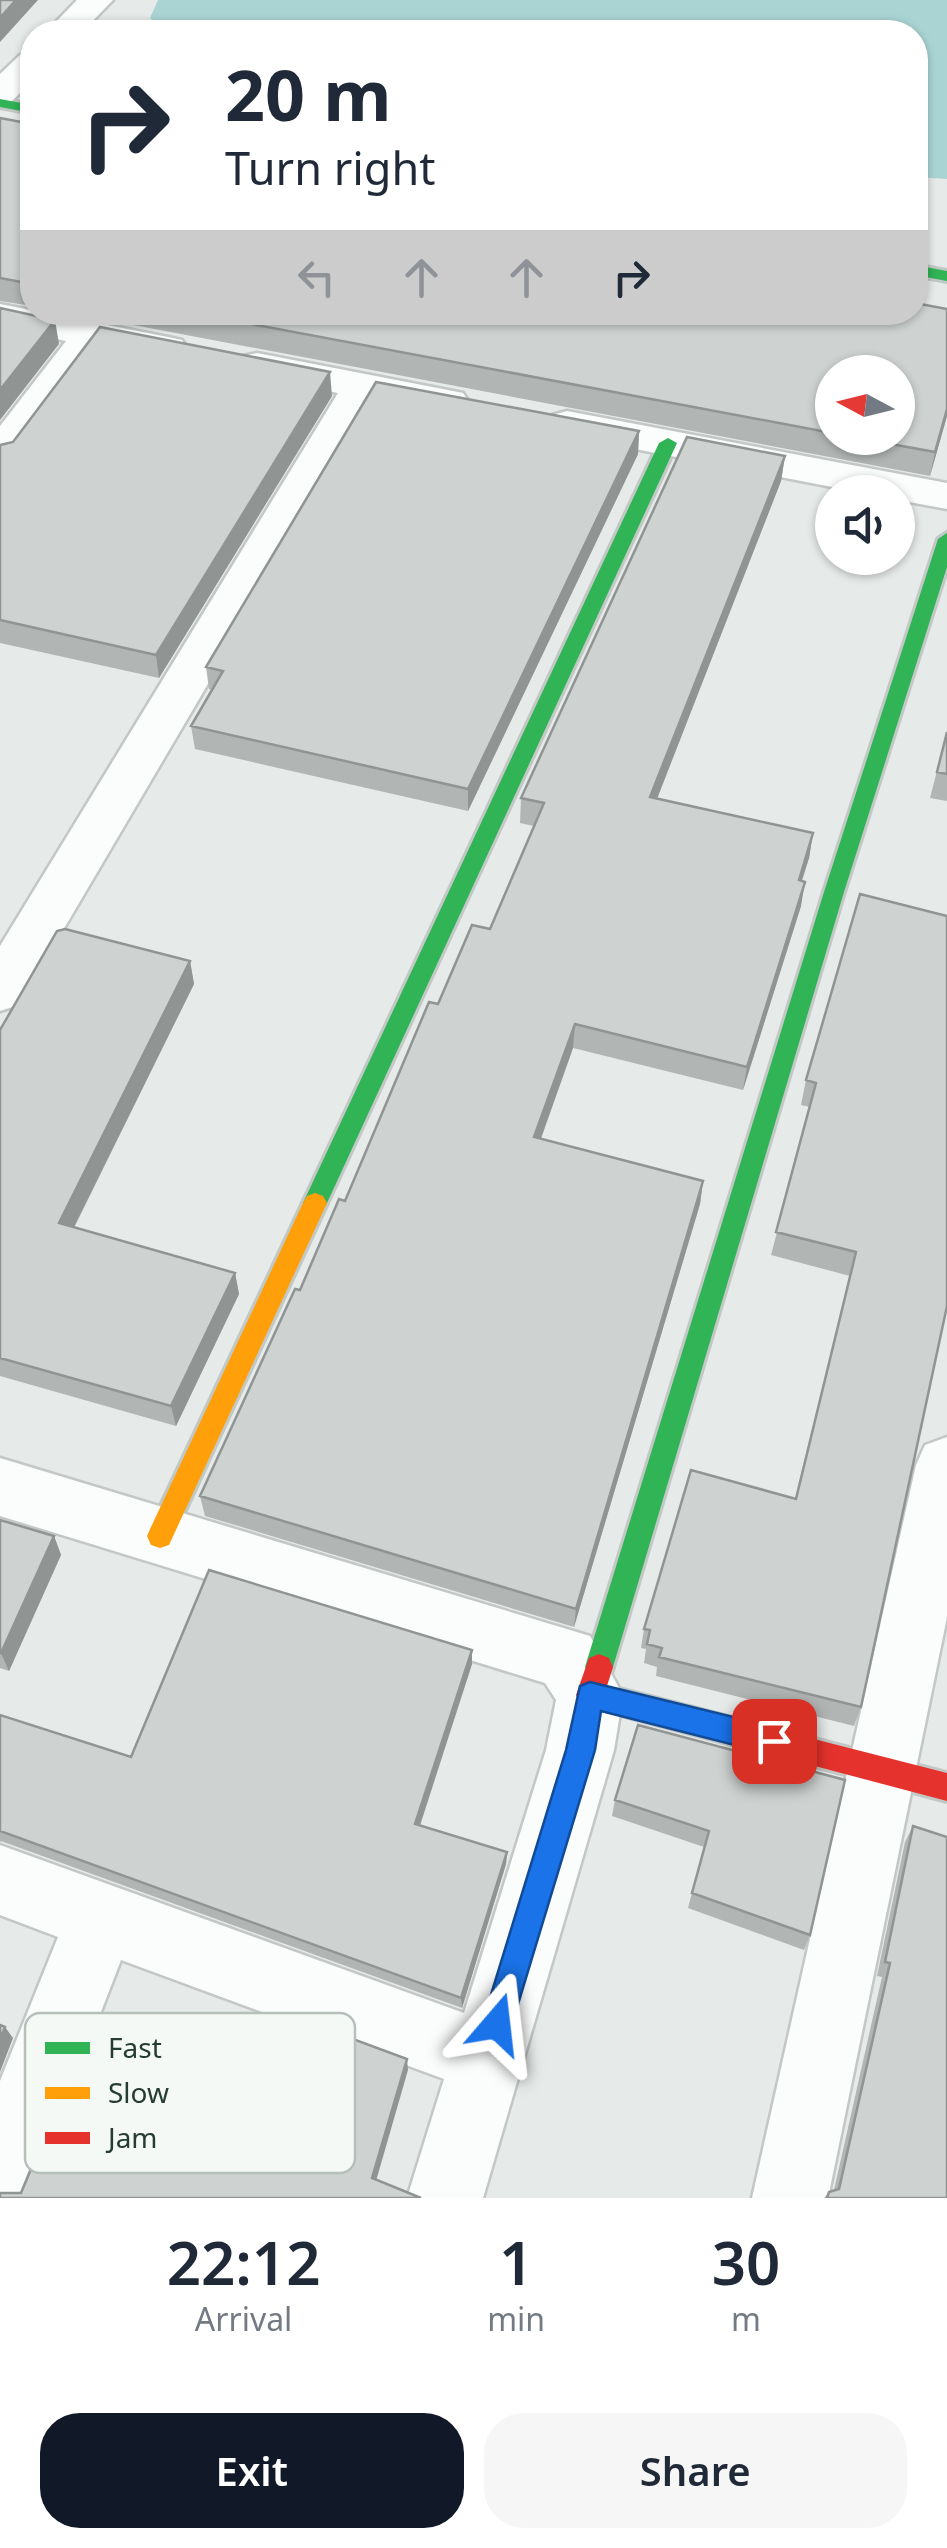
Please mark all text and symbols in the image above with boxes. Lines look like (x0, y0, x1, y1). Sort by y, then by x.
text: 20 m (225, 46, 392, 142)
icon: right (60, 60, 190, 190)
text: Turn right (225, 137, 436, 198)
icon: left (289, 250, 344, 305)
icon: ahead (394, 250, 449, 305)
icon: ahead (499, 250, 554, 305)
icon: right (604, 250, 659, 305)
north arrow (815, 355, 915, 455)
map controls (815, 355, 915, 575)
button: sound (815, 475, 915, 575)
pin (732, 1699, 817, 1784)
icon: arrive (747, 1714, 802, 1769)
position arrow (445, 1972, 549, 2076)
legend (25, 2013, 355, 2173)
text: Fast (108, 2028, 162, 2066)
text: Slow (108, 2073, 169, 2111)
text: Jam (105, 2118, 158, 2156)
text: 22:12 (167, 2221, 320, 2303)
text: 1 (499, 2221, 533, 2303)
text: 30 (712, 2221, 780, 2303)
text: Arrival (195, 2297, 292, 2340)
text: min (487, 2297, 545, 2340)
text: m (731, 2297, 761, 2340)
button: Exit (40, 2413, 464, 2528)
button: Share (484, 2413, 907, 2528)

